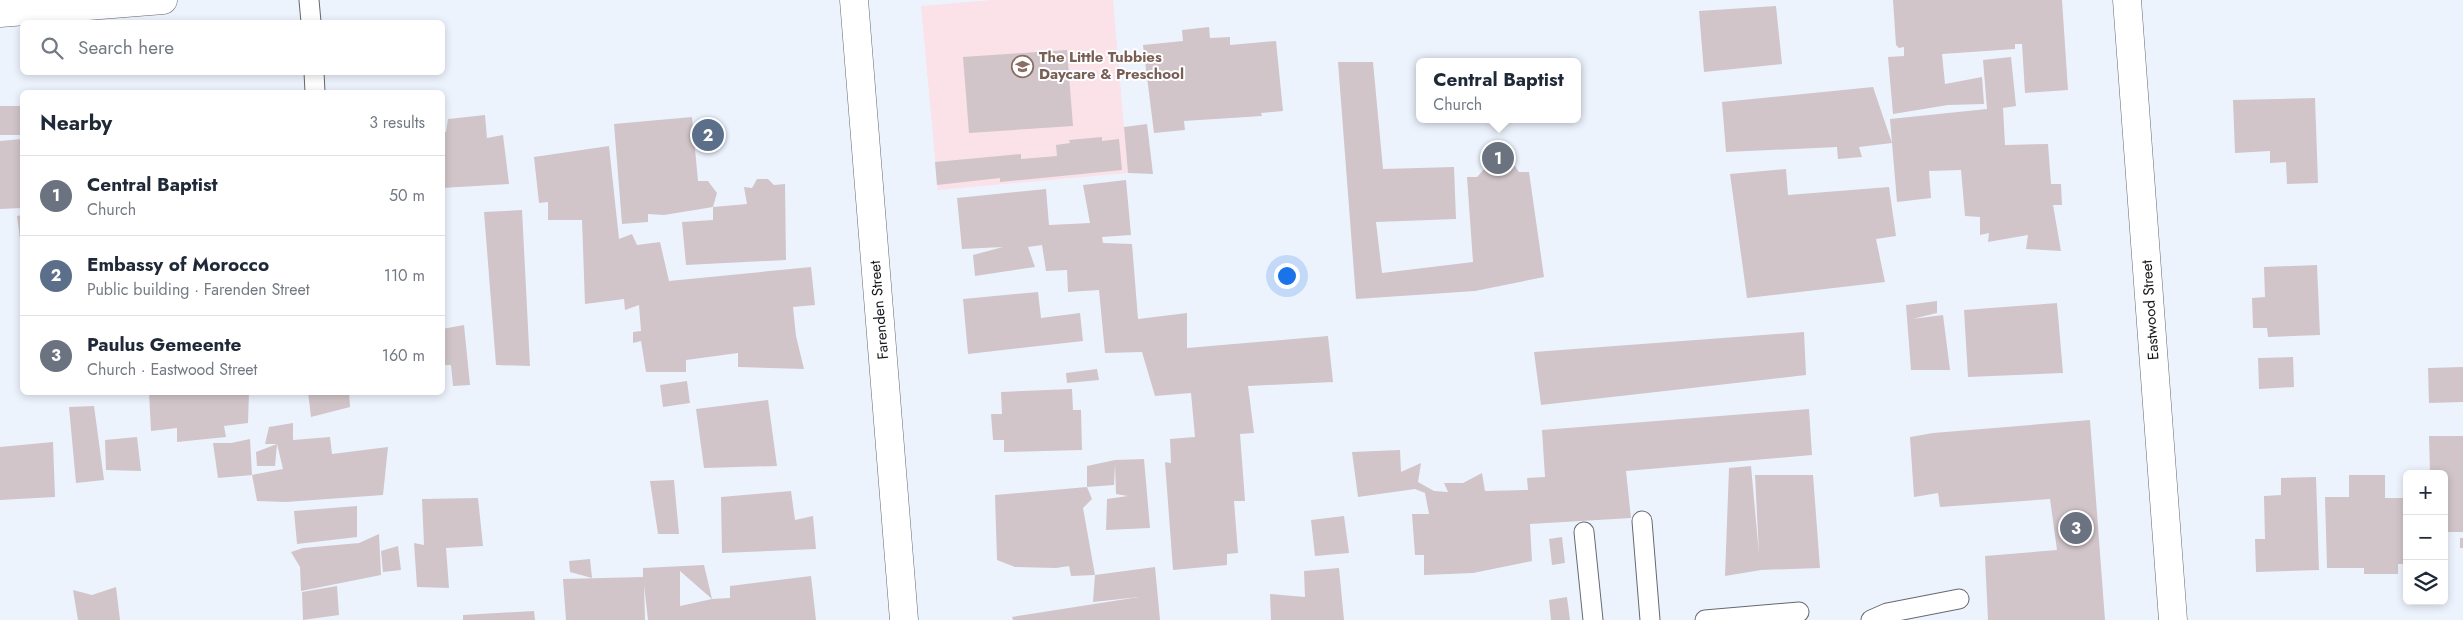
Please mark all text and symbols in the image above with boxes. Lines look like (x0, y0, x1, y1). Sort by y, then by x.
search box (20, 20, 445, 75)
icon: search (38, 34, 66, 62)
text: Search here (78, 34, 174, 61)
place label: The Little Tubbies Daycare & Preschool (1039, 46, 1184, 85)
school or university icon: The Little Tubbies Daycare & Preschool (1011, 54, 1035, 78)
popup (1416, 58, 1581, 123)
text: Central Baptist (1433, 66, 1564, 93)
text: Church (1433, 93, 1482, 116)
text: Nearby (40, 108, 112, 138)
text: 3 results (369, 111, 425, 134)
pin: 2 (692, 116, 724, 154)
pin: 1 (1482, 139, 1514, 177)
text: Central Baptist (87, 171, 218, 198)
text: 1 (52, 184, 60, 207)
text: 50 m (389, 184, 425, 207)
text: Church (87, 198, 136, 221)
text: Embassy of Morocco (87, 251, 269, 278)
street label: Farenden Street (864, 259, 894, 360)
street label: Eastwood Street (2136, 259, 2164, 361)
your location (1274, 263, 1300, 289)
text: 2 (51, 264, 61, 287)
text: 110 m (384, 264, 425, 287)
text: Public building · Farenden Street (87, 278, 310, 301)
text: Paulus Gemeente (87, 331, 241, 358)
text: 3 (51, 344, 61, 367)
text: 160 m (382, 344, 425, 367)
text: Church · Eastwood Street (87, 358, 257, 381)
map controls (2403, 470, 2448, 605)
button: + (2403, 470, 2448, 515)
pin: 3 (2060, 509, 2092, 547)
button: − (2403, 515, 2448, 560)
button: layers (2403, 560, 2448, 605)

